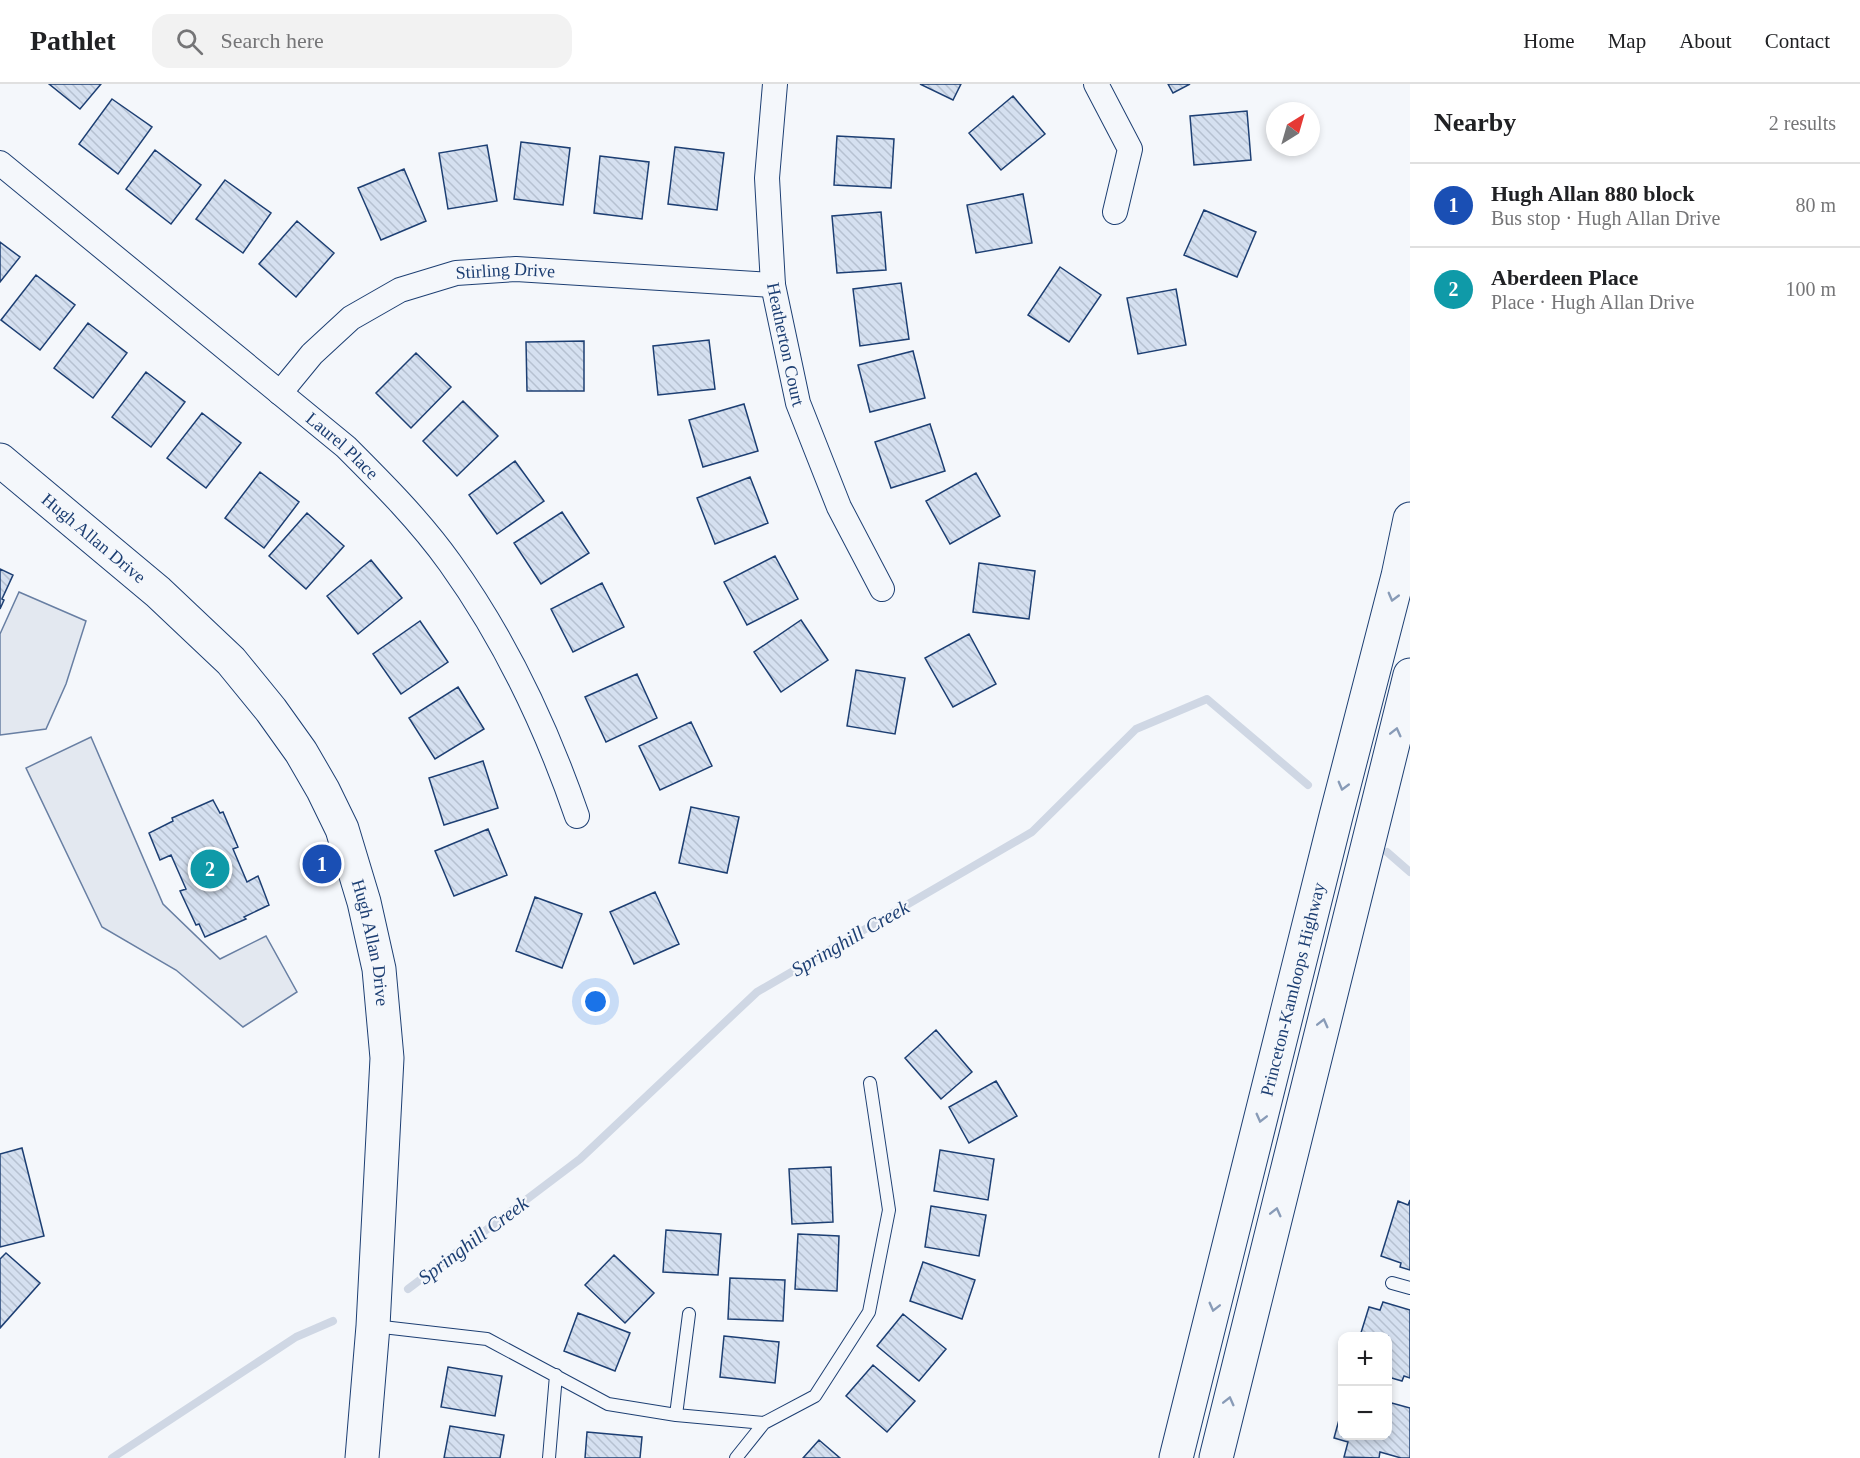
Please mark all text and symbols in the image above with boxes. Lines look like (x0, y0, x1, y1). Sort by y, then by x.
search box (152, 14, 572, 68)
text: Pathlet (30, 25, 116, 56)
icon: search (173, 25, 206, 58)
text: Search here (221, 28, 324, 53)
text: Home (1523, 29, 1575, 53)
text: Map (1608, 29, 1646, 53)
text: About (1679, 29, 1732, 53)
text: Contact (1765, 29, 1830, 53)
north arrow (1266, 102, 1320, 156)
text: Nearby (1434, 108, 1516, 137)
text: 2 results (1769, 112, 1836, 134)
text: Hugh Allan 880 block (1491, 181, 1695, 206)
text: 1 (1449, 194, 1459, 216)
text: 80 m (1795, 194, 1836, 216)
text: Bus stop · Hugh Allan Drive (1491, 207, 1720, 229)
street label: Stirling Drive (455, 259, 556, 283)
text: Aberdeen Place (1491, 265, 1638, 290)
text: 2 (1449, 278, 1459, 300)
text: 100 m (1785, 278, 1836, 300)
street label: Heatherton Court (763, 281, 808, 409)
text: Place · Hugh Allan Drive (1491, 291, 1694, 313)
street label: Laurel Place (302, 408, 382, 484)
street label: Hugh Allan Drive (38, 489, 150, 587)
one-way arrow (1388, 591, 1400, 602)
one-way arrow (1389, 727, 1402, 737)
one-way arrow (1338, 781, 1351, 791)
pin: 1 (302, 842, 342, 886)
pin: 2 (190, 846, 230, 892)
street label: Hugh Allan Drive (348, 877, 392, 1007)
street label: Princeton-Kamloops Highway (1257, 880, 1329, 1098)
water label: Springhill Creek (787, 895, 914, 981)
your location (581, 987, 610, 1016)
one-way arrow (1316, 1018, 1329, 1028)
one-way arrow (1255, 1112, 1268, 1122)
water label: Springhill Creek (414, 1191, 534, 1289)
one-way arrow (1268, 1207, 1281, 1217)
one-way arrow (1208, 1302, 1221, 1312)
map controls (1338, 1332, 1392, 1440)
button: + (1338, 1332, 1392, 1386)
button: − (1338, 1386, 1392, 1440)
one-way arrow (1222, 1396, 1235, 1406)

